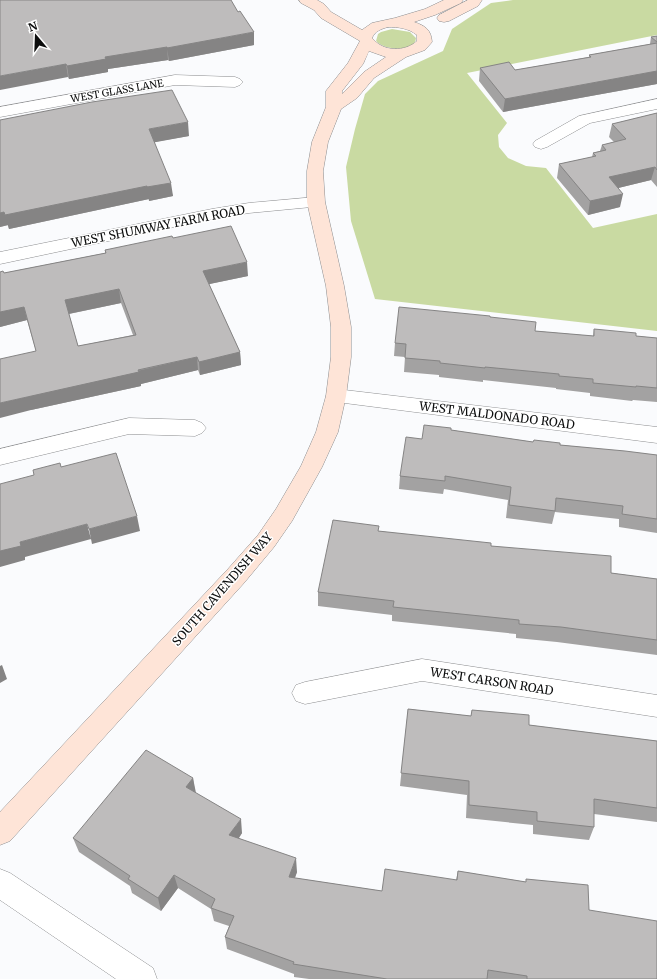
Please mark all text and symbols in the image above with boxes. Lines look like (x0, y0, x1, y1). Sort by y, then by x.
north arrow (16, 16, 56, 56)
text: N (26, 18, 39, 35)
street label: WEST GLASS LANE (69, 76, 165, 106)
street label: WEST SHUMWAY FARM ROAD (69, 202, 246, 250)
street label: WEST MALDONADO ROAD (417, 398, 576, 432)
street label: SOUTH CAVENDISH WAY (169, 529, 275, 649)
street label: WEST CARSON ROAD (428, 664, 555, 698)

